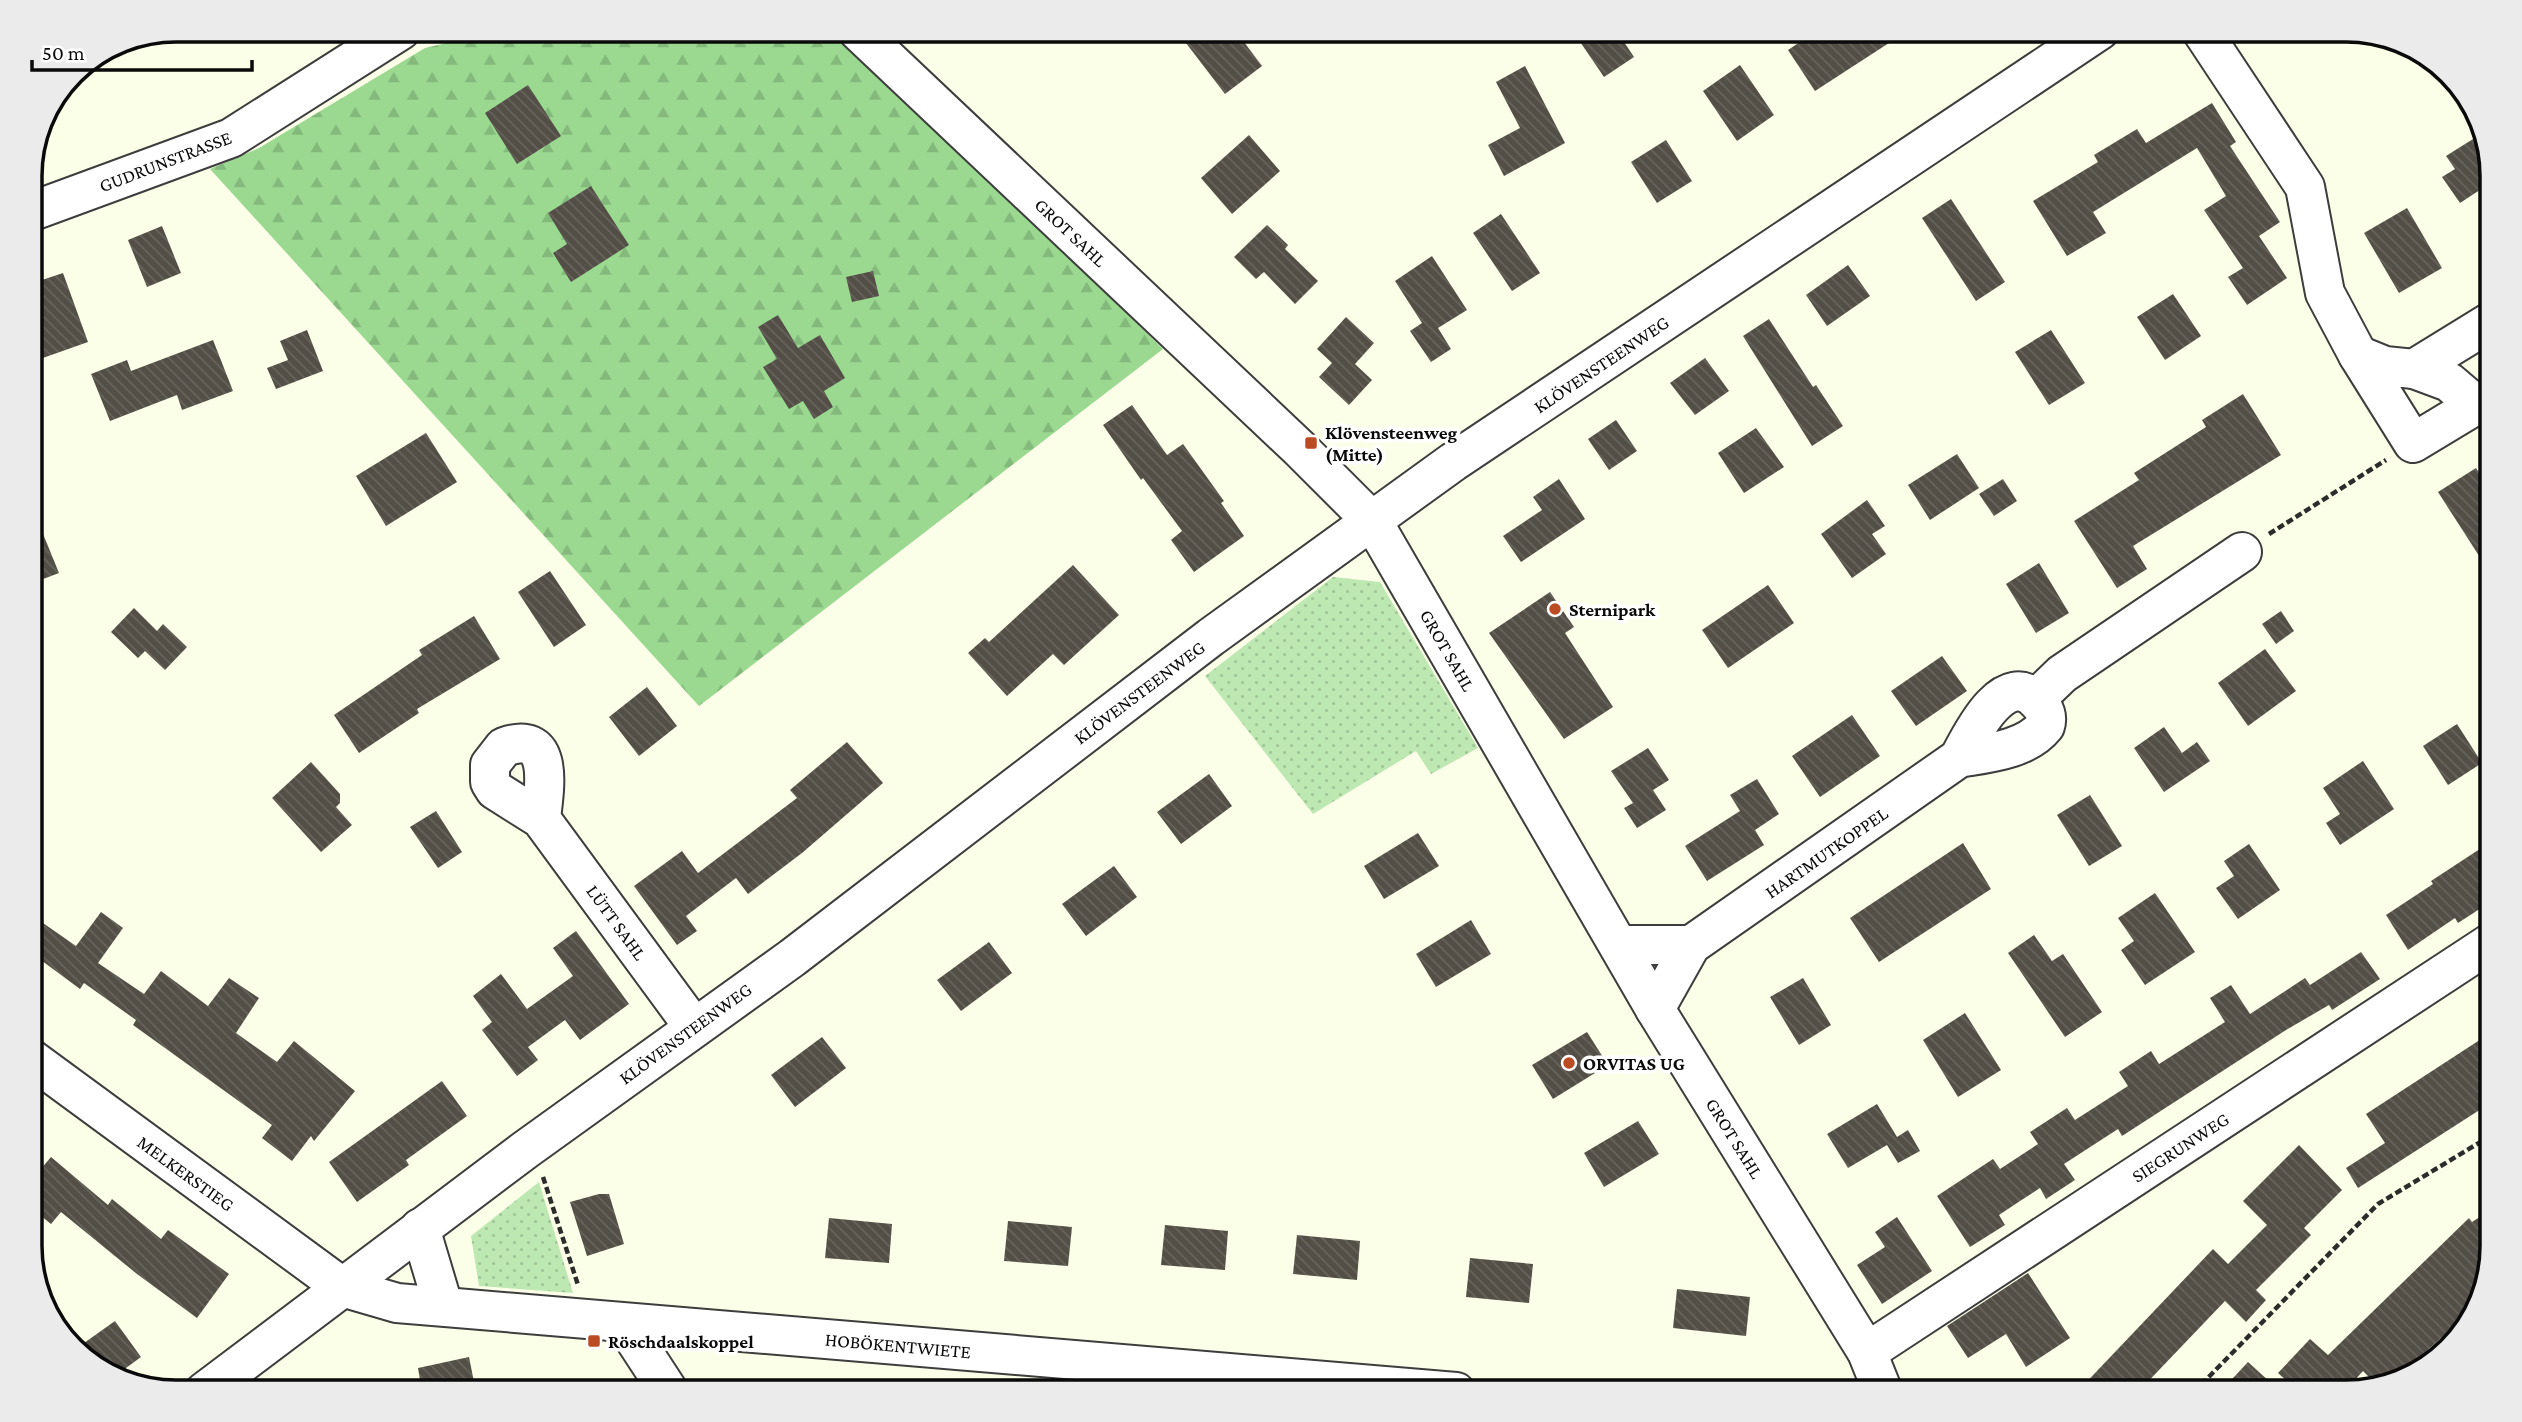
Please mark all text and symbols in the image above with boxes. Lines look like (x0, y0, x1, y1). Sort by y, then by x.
scale bar (32, 28, 252, 72)
text: 50 m (42, 41, 85, 65)
street label: GUDRUNSTRASSE (96, 127, 234, 196)
street label: GROT SAHL (1030, 194, 1111, 271)
street label: KLÖVENSTEENWEG (1530, 311, 1673, 417)
place label: Klövensteenweg (Mitte) (1325, 422, 1458, 466)
marker: Klövensteenweg (Mitte) (1303, 435, 1319, 451)
place label: Sternipark (1569, 599, 1656, 620)
marker: Sternipark (1547, 601, 1563, 617)
street label: GROT SAHL (1416, 606, 1480, 695)
street label: KLÖVENSTEENWEG (1070, 636, 1209, 748)
street label: HARTMUTKOPPEL (1761, 802, 1892, 902)
street label: LÜTT SAHL (582, 881, 651, 964)
street label: KLÖVENSTEENWEG (615, 978, 756, 1088)
place label: ORVITAS UG (1583, 1053, 1685, 1074)
marker: ORVITAS UG (1561, 1055, 1577, 1071)
street label: GROT SAHL (1702, 1094, 1768, 1183)
street label: SIEGRUNWEG (2128, 1108, 2233, 1187)
street label: MELKERSTIEG (133, 1131, 238, 1215)
street label: HOBÖKENTWIETE (824, 1329, 972, 1362)
place label: Röschdaalskoppel (608, 1331, 754, 1352)
marker: Röschdaalskoppel (586, 1333, 602, 1349)

